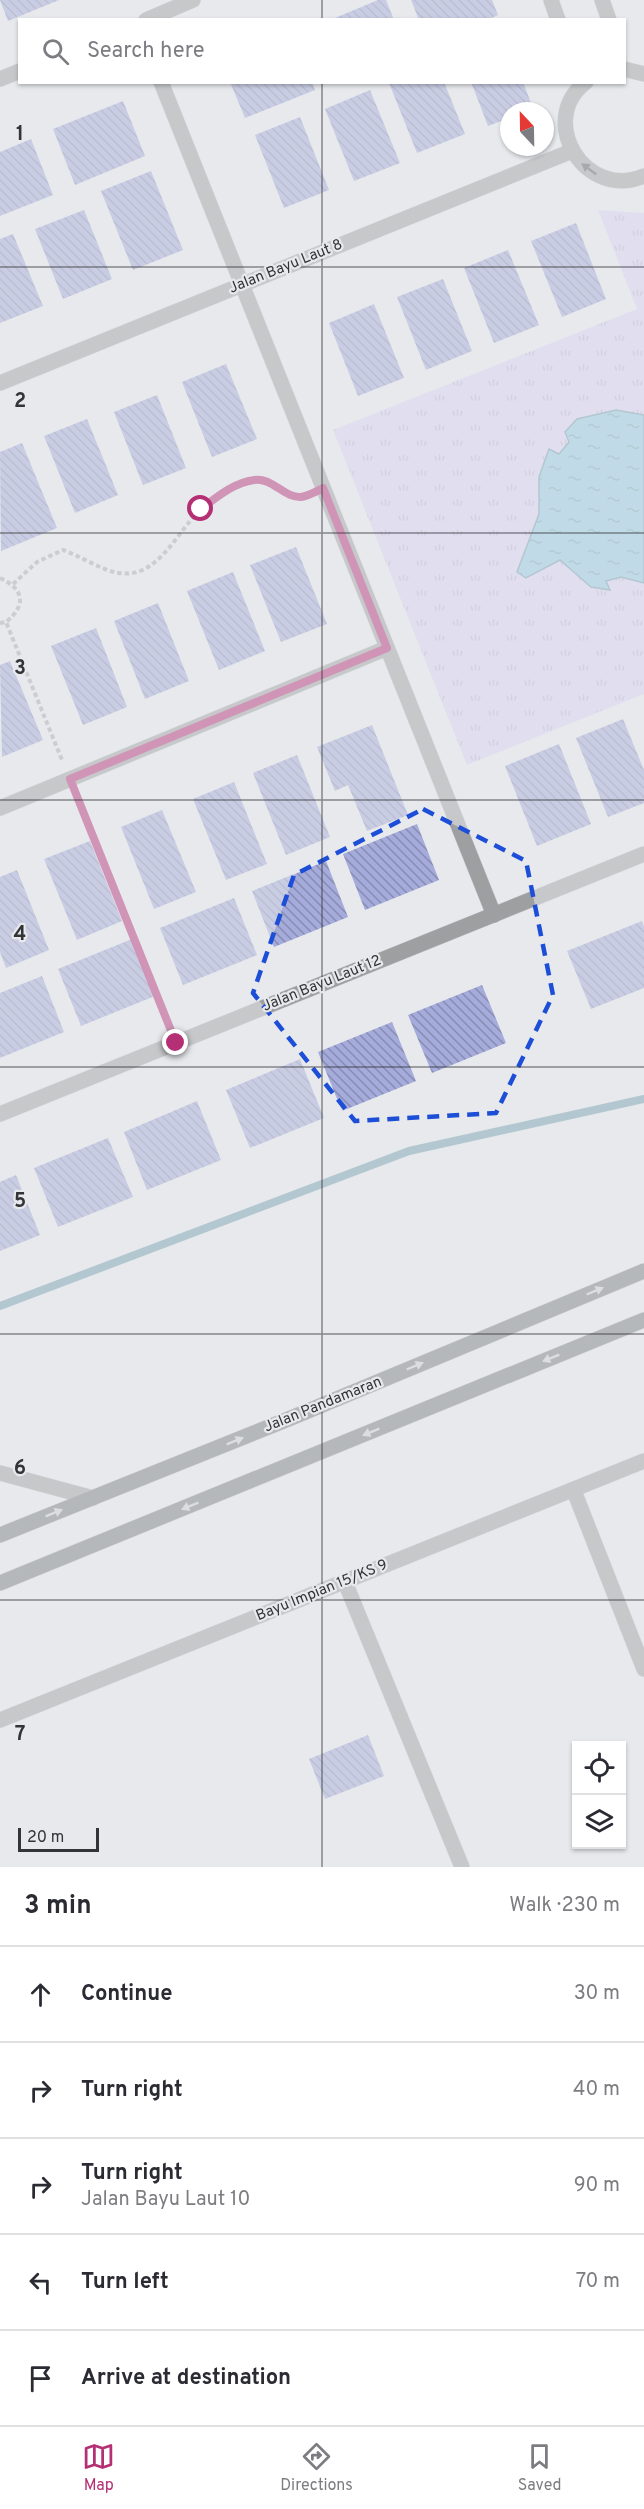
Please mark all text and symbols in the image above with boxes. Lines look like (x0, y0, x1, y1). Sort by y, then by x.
search box (18, 18, 626, 84)
icon: search (39, 35, 72, 68)
text: Search here (87, 38, 205, 65)
north arrow (500, 102, 554, 156)
text: 1 (16, 122, 24, 148)
one-way arrow (582, 164, 597, 176)
street label: Jalan Bayu Laut 8 (226, 236, 346, 298)
text: 2 (14, 389, 26, 415)
route start (187, 495, 213, 521)
text: 3 (14, 656, 26, 682)
text: 4 (14, 922, 26, 948)
street label: Jalan Bayu Laut 12 (260, 951, 384, 1017)
route end (162, 1029, 188, 1055)
text: 5 (14, 1189, 26, 1215)
one-way arrow (587, 1286, 605, 1296)
one-way arrow (542, 1354, 560, 1363)
one-way arrow (407, 1361, 425, 1371)
street label: Jalan Pandamaran (261, 1373, 385, 1437)
one-way arrow (361, 1427, 379, 1437)
one-way arrow (226, 1436, 244, 1445)
text: 6 (14, 1456, 26, 1482)
one-way arrow (181, 1502, 199, 1511)
one-way arrow (46, 1508, 64, 1518)
street label: Bayu Impian 15/KS 9 (253, 1556, 391, 1626)
text: 7 (15, 1722, 25, 1748)
map controls (572, 1741, 626, 1849)
button: locate (572, 1741, 626, 1795)
button: layers (572, 1795, 626, 1849)
scale bar (18, 1825, 99, 1852)
text: 20 m (27, 1828, 64, 1848)
text: 3 min (24, 1890, 92, 1923)
text: Walk · 230 m (509, 1893, 620, 1919)
icon: ahead (24, 1978, 57, 2011)
text: Continue (81, 1981, 172, 2008)
text: 30 m (574, 1981, 620, 2007)
icon: right (24, 2074, 57, 2107)
text: Turn right (81, 2077, 183, 2104)
text: 40 m (573, 2077, 620, 2103)
text: Turn right (81, 2160, 183, 2187)
icon: right (24, 2170, 57, 2203)
text: 90 m (574, 2173, 620, 2199)
text: Jalan Bayu Laut 10 (81, 2187, 250, 2213)
icon: left (24, 2266, 57, 2299)
text: Turn left (81, 2269, 169, 2296)
text: 70 m (576, 2269, 620, 2295)
icon: arrive (24, 2362, 57, 2395)
text: Arrive at destination (81, 2365, 291, 2392)
tab: Map (82, 2440, 115, 2496)
tab: Directions (280, 2440, 353, 2496)
tab: Saved (518, 2440, 562, 2496)

